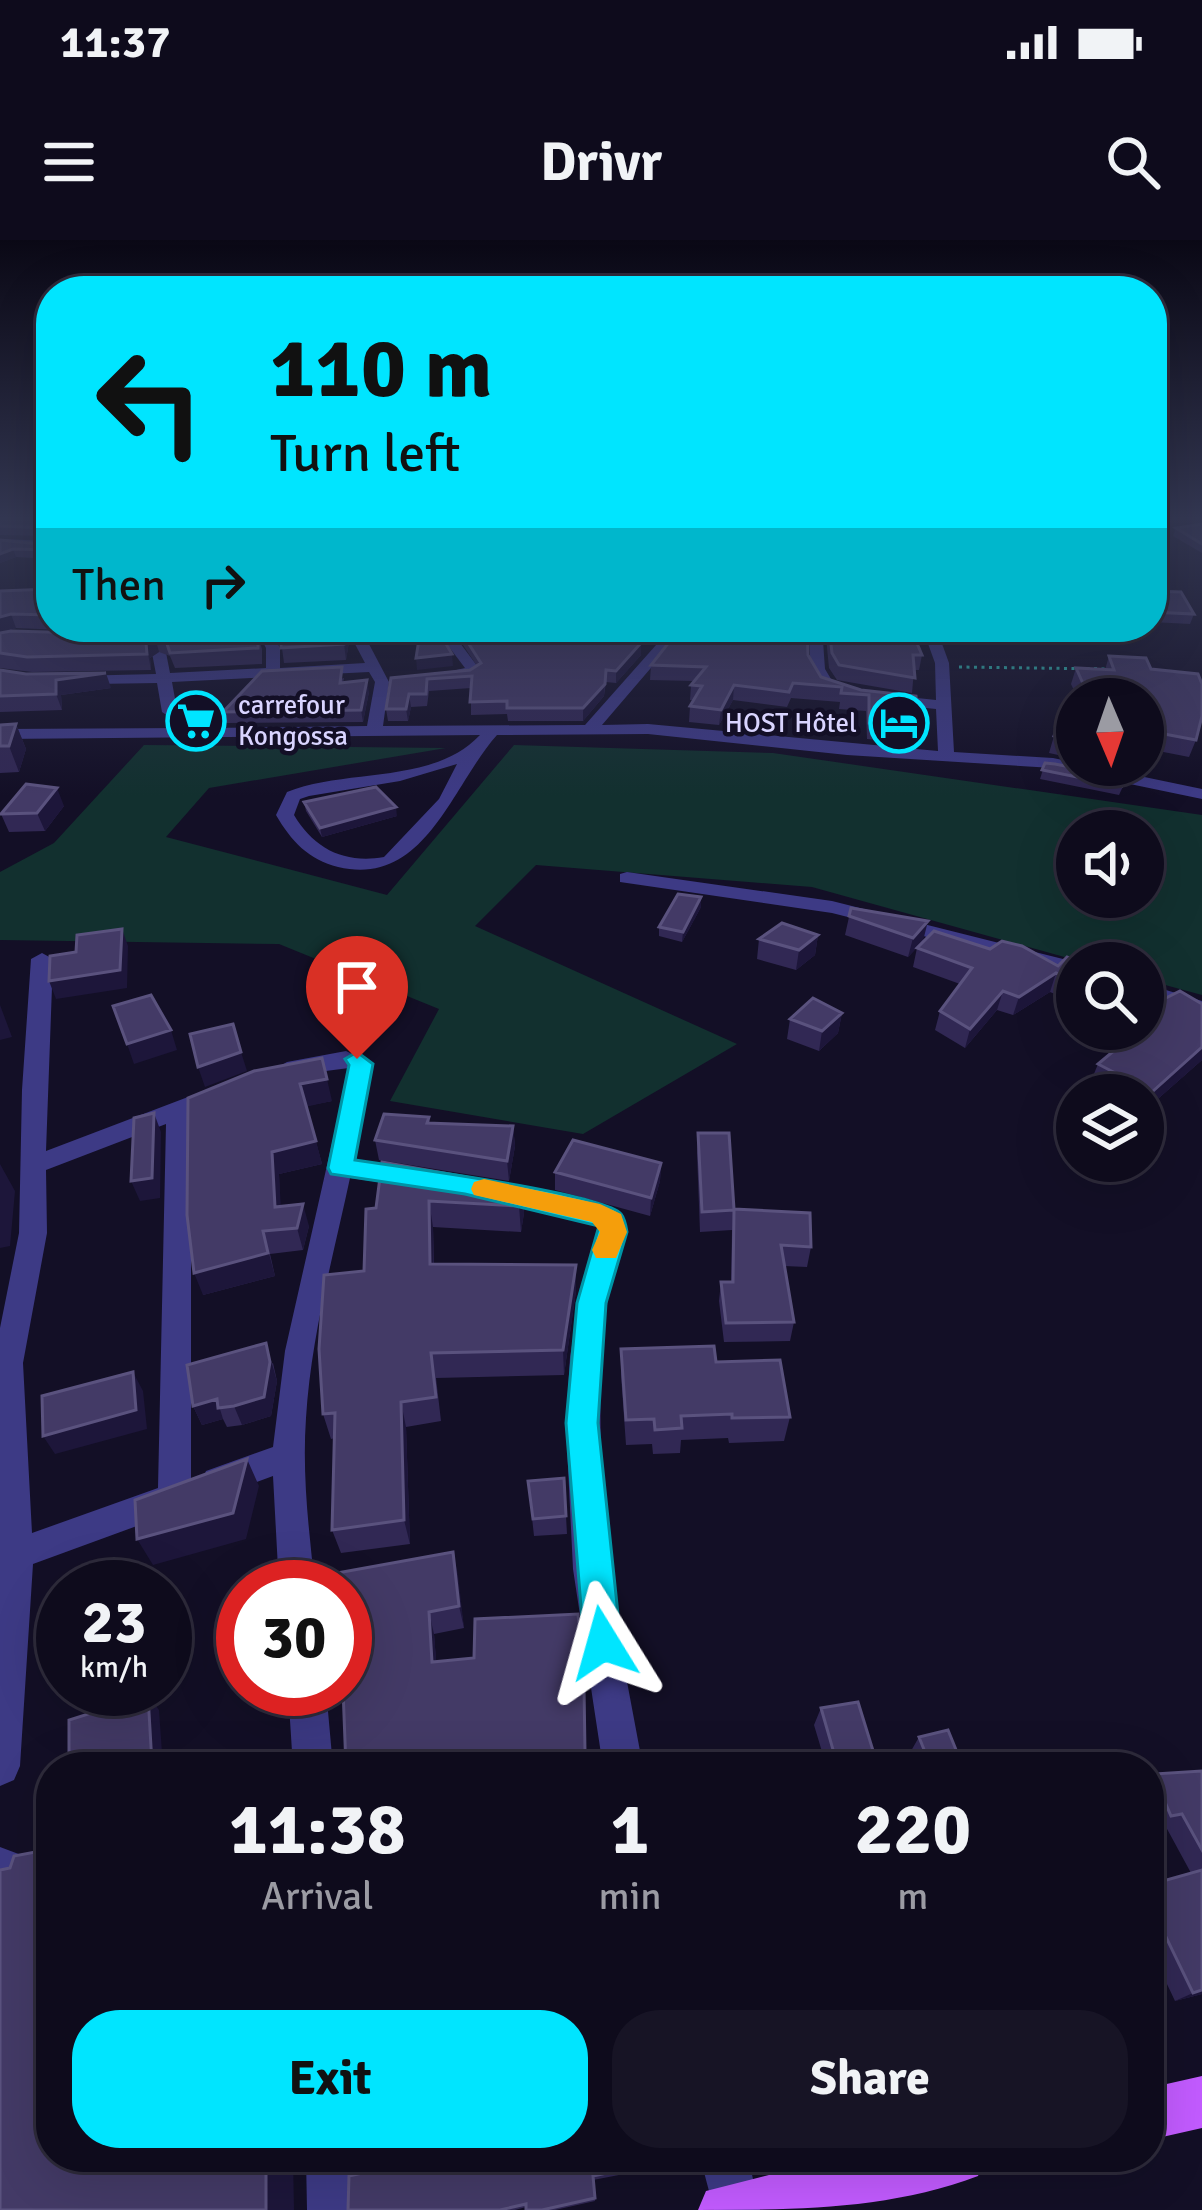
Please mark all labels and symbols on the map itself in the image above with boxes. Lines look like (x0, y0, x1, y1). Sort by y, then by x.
north arrow (1056, 678, 1164, 786)
place label: carrefour Kongossa (238, 689, 348, 753)
supermarket icon: carrefour Kongossa (165, 690, 227, 752)
hotel icon: HOST Hôtel (868, 692, 930, 754)
place label: HOST Hôtel (725, 707, 857, 740)
pin (306, 936, 408, 1059)
speed limit sign: 30 (216, 1560, 372, 1716)
position arrow (540, 1580, 666, 1706)

